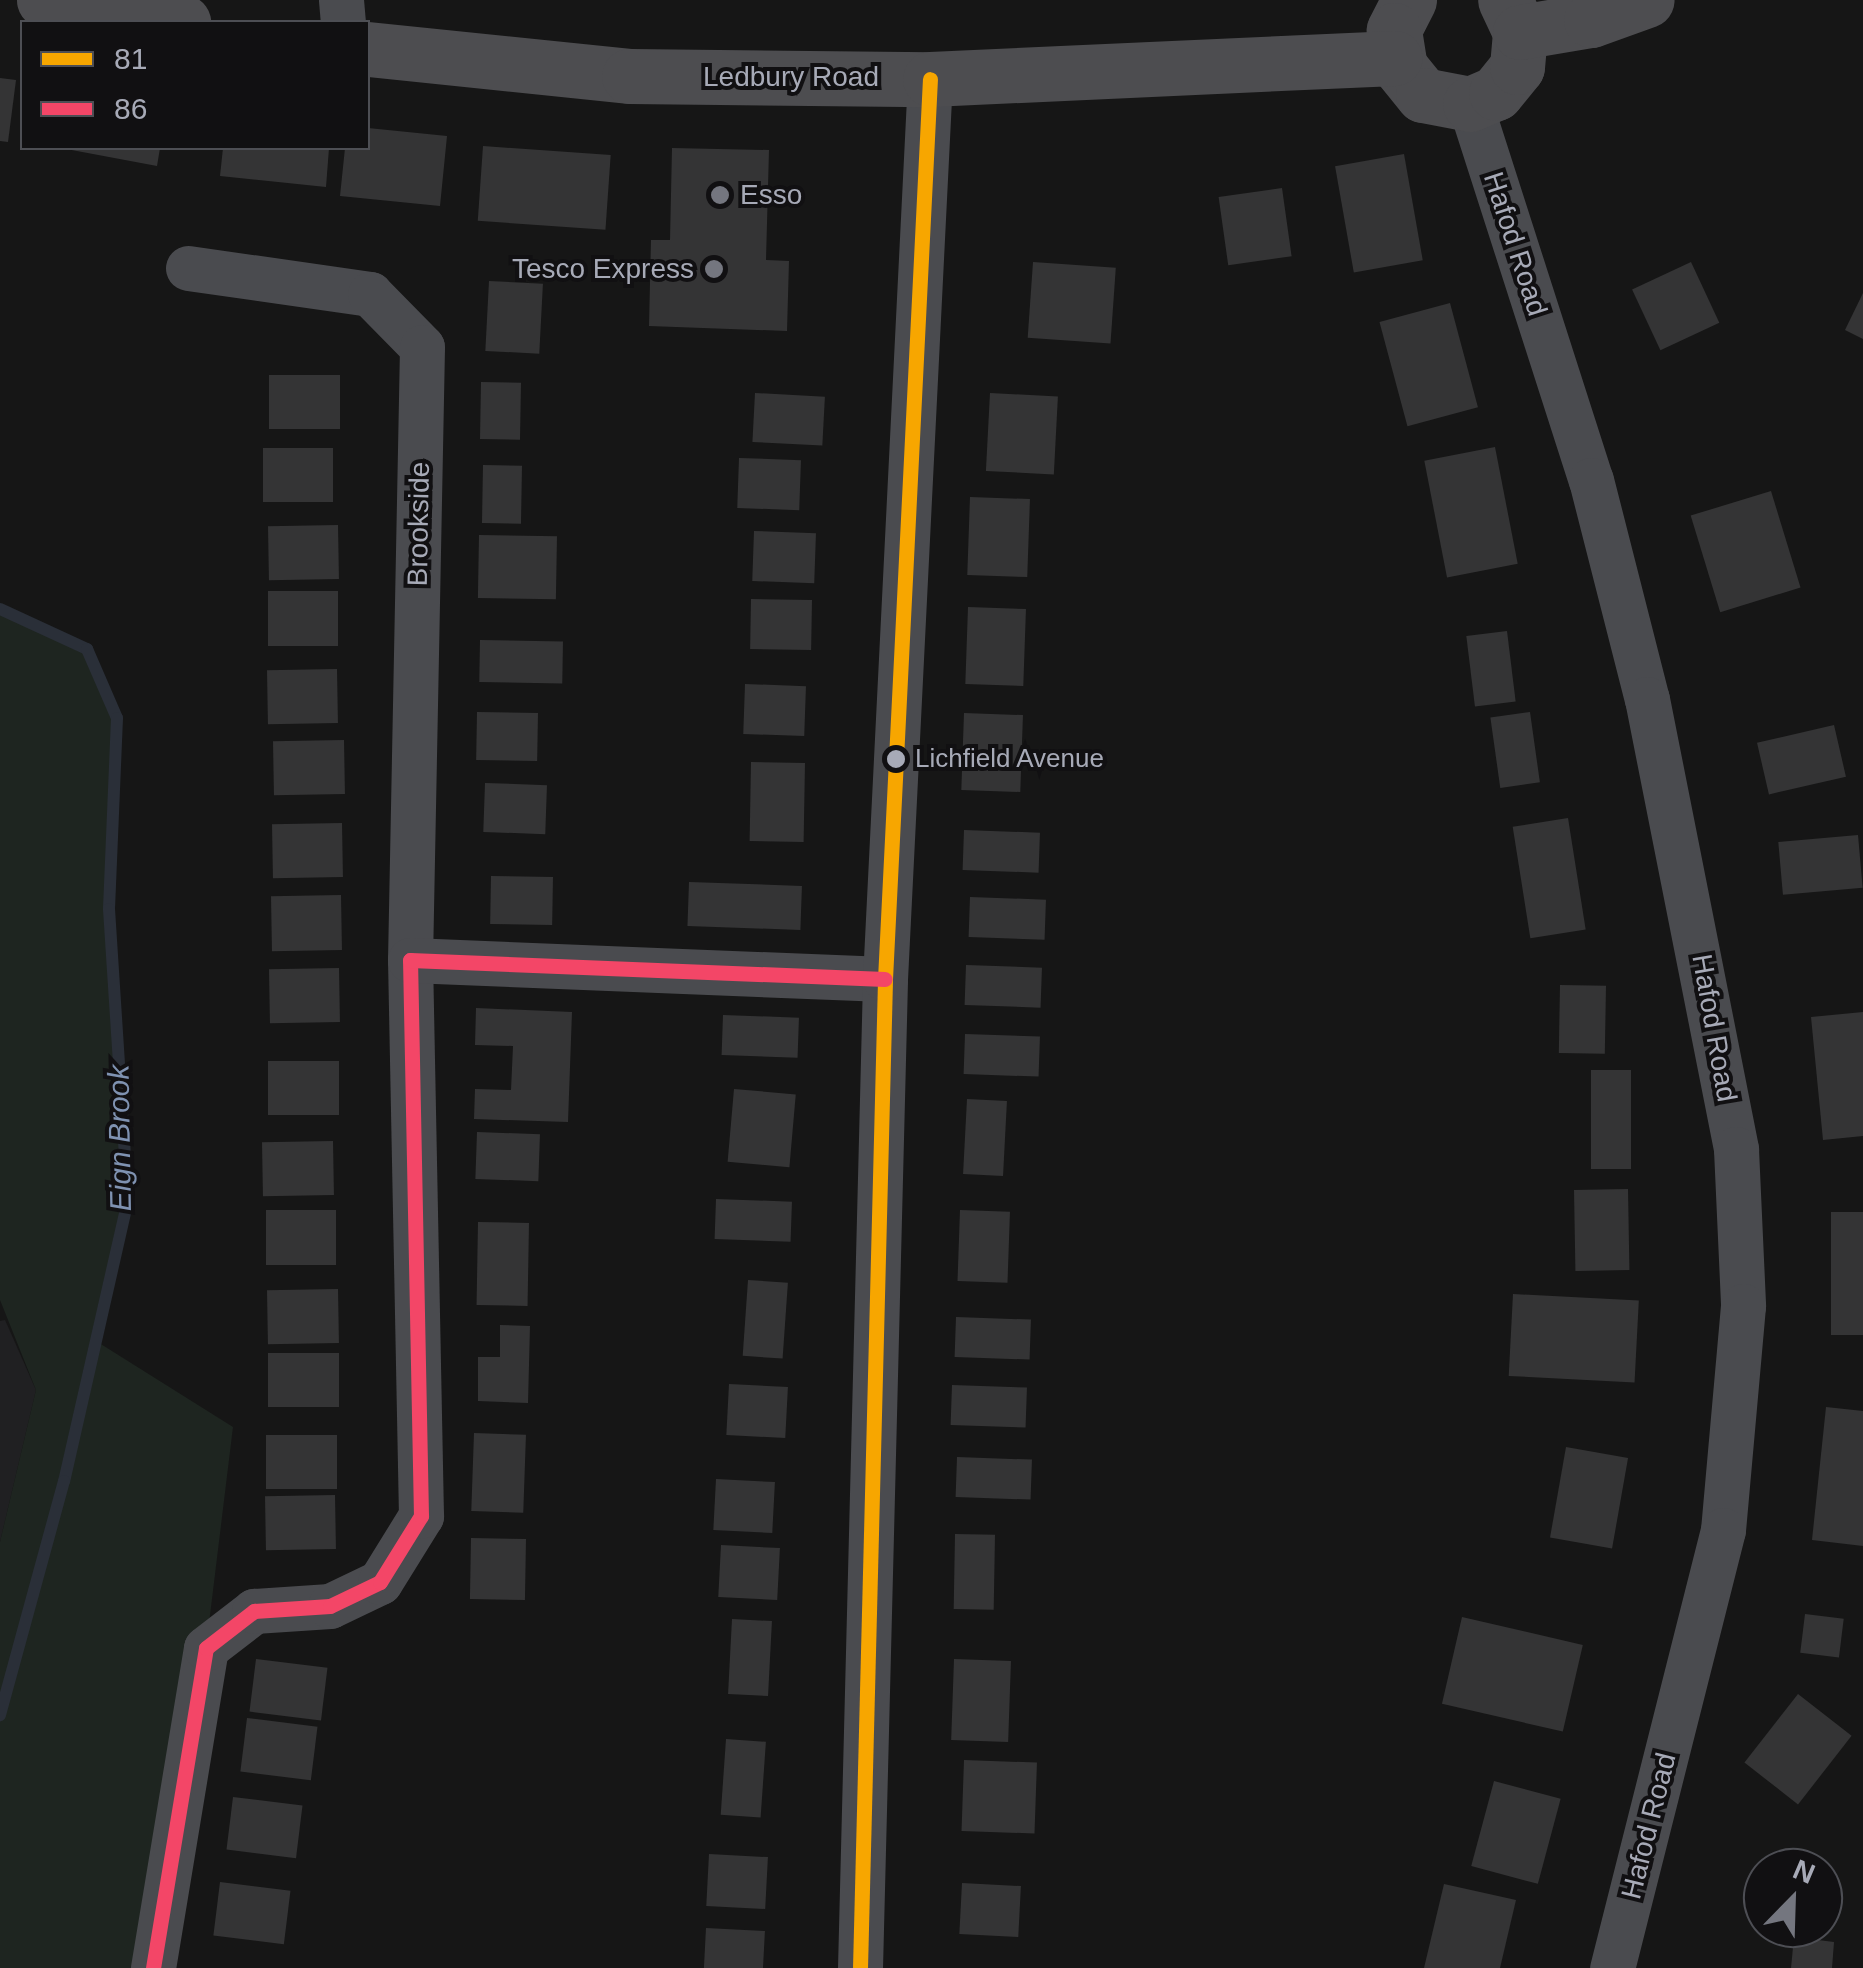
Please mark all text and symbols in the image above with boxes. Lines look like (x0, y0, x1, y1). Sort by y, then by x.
legend (20, 20, 370, 150)
text: 81 (114, 42, 147, 75)
street label: Ledbury Road (703, 60, 879, 94)
text: 86 (114, 92, 147, 125)
street label: Hafod Road (1476, 168, 1554, 320)
place label: Esso (740, 178, 802, 212)
marker: Esso (709, 184, 731, 206)
place label: Tesco Express (512, 252, 694, 286)
marker: Tesco Express (703, 258, 725, 280)
street label: Brookside (401, 461, 437, 587)
place label: Lichfield Avenue (915, 743, 1105, 775)
marker: Lichfield Avenue (886, 749, 906, 769)
street label: Hafod Road (1684, 952, 1744, 1104)
water label: Eign Brook (101, 1064, 139, 1212)
street label: Hafod Road (1615, 1749, 1683, 1903)
north arrow (1743, 1848, 1843, 1948)
text: N (1789, 1854, 1819, 1890)

